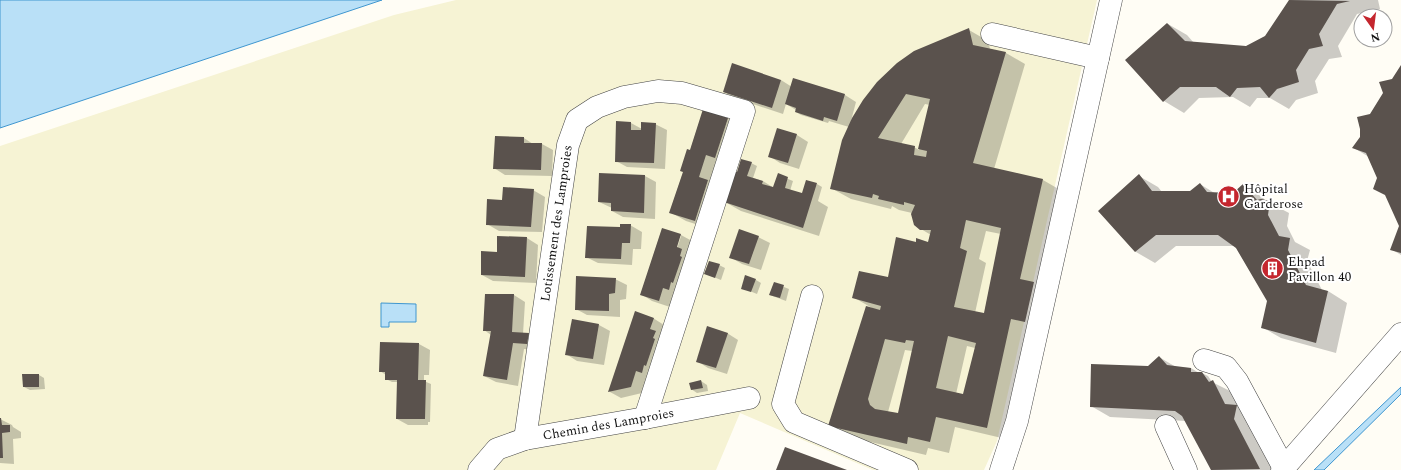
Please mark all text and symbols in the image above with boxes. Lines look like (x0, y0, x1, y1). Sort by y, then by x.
north arrow (1353, 8, 1393, 48)
text: N (1369, 28, 1382, 47)
street label: Lotissement des Lamproies (535, 144, 578, 303)
place label: Hôpital Garderose (1244, 179, 1303, 214)
hospital icon: Hôpital Garderose (1216, 183, 1242, 209)
place label: Ehpad Pavillon 40 (1288, 252, 1352, 287)
building icon: Ehpad Pavillon 40 (1260, 256, 1286, 282)
street label: Chemin des Lamproies (541, 403, 676, 446)

